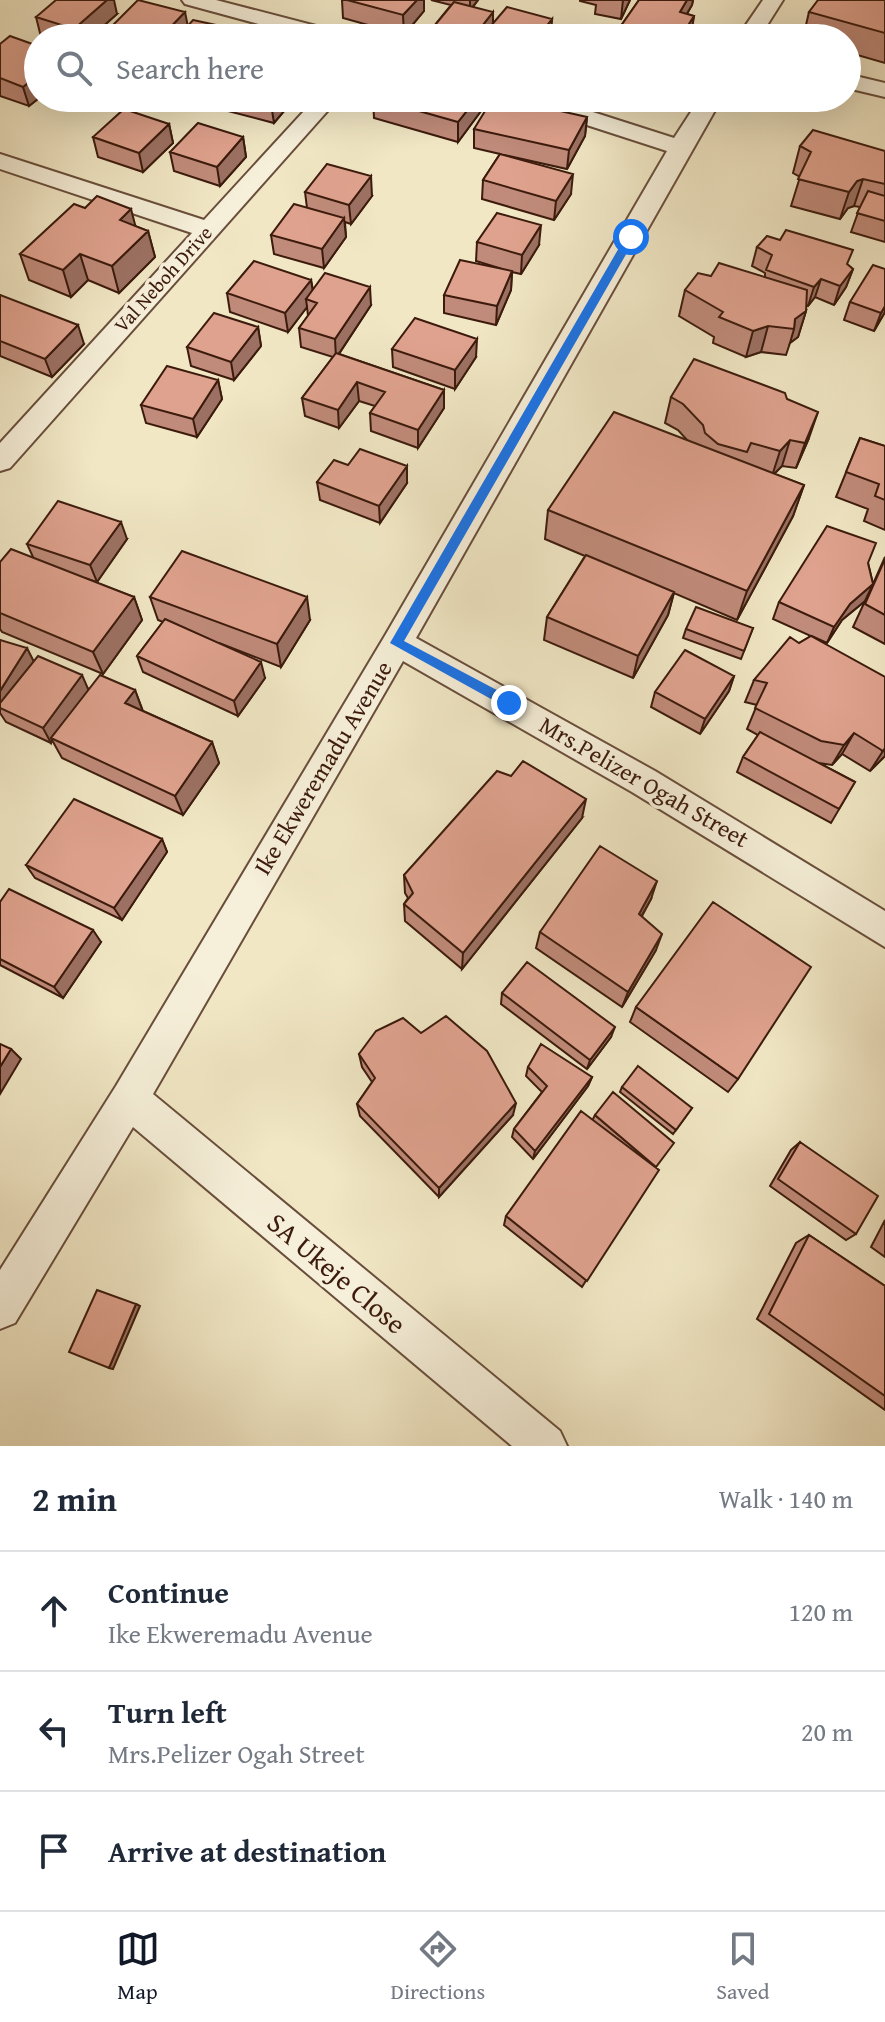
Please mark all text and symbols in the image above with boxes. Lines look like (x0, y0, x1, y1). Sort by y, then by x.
search box (24, 24, 861, 112)
icon: search (52, 46, 96, 90)
text: Search here (116, 46, 264, 90)
street label: Val Neboh Drive (107, 219, 219, 339)
route start (613, 219, 649, 255)
street label: Ike Ekweremadu Avenue (245, 654, 400, 881)
route end (491, 685, 527, 721)
street label: Mrs.Pelizer Ogah Street (533, 707, 756, 856)
street label: SA Ukeje Close (259, 1202, 416, 1343)
text: 2 min (32, 1474, 117, 1523)
text: Walk · 140 m (719, 1479, 853, 1518)
text: Continue (108, 1570, 229, 1614)
icon: ahead (32, 1589, 76, 1633)
text: 120 m (788, 1592, 853, 1631)
text: Ike Ekweremadu Avenue (108, 1614, 373, 1653)
text: Turn left (108, 1690, 227, 1734)
icon: left (32, 1709, 76, 1753)
text: 20 m (801, 1712, 853, 1751)
text: Mrs.Pelizer Ogah Street (108, 1734, 365, 1773)
icon: arrive (32, 1829, 76, 1873)
text: Arrive at destination (108, 1829, 386, 1873)
tab: Map (116, 1927, 160, 2007)
tab: Directions (391, 1927, 485, 2007)
tab: Saved (716, 1927, 769, 2007)

